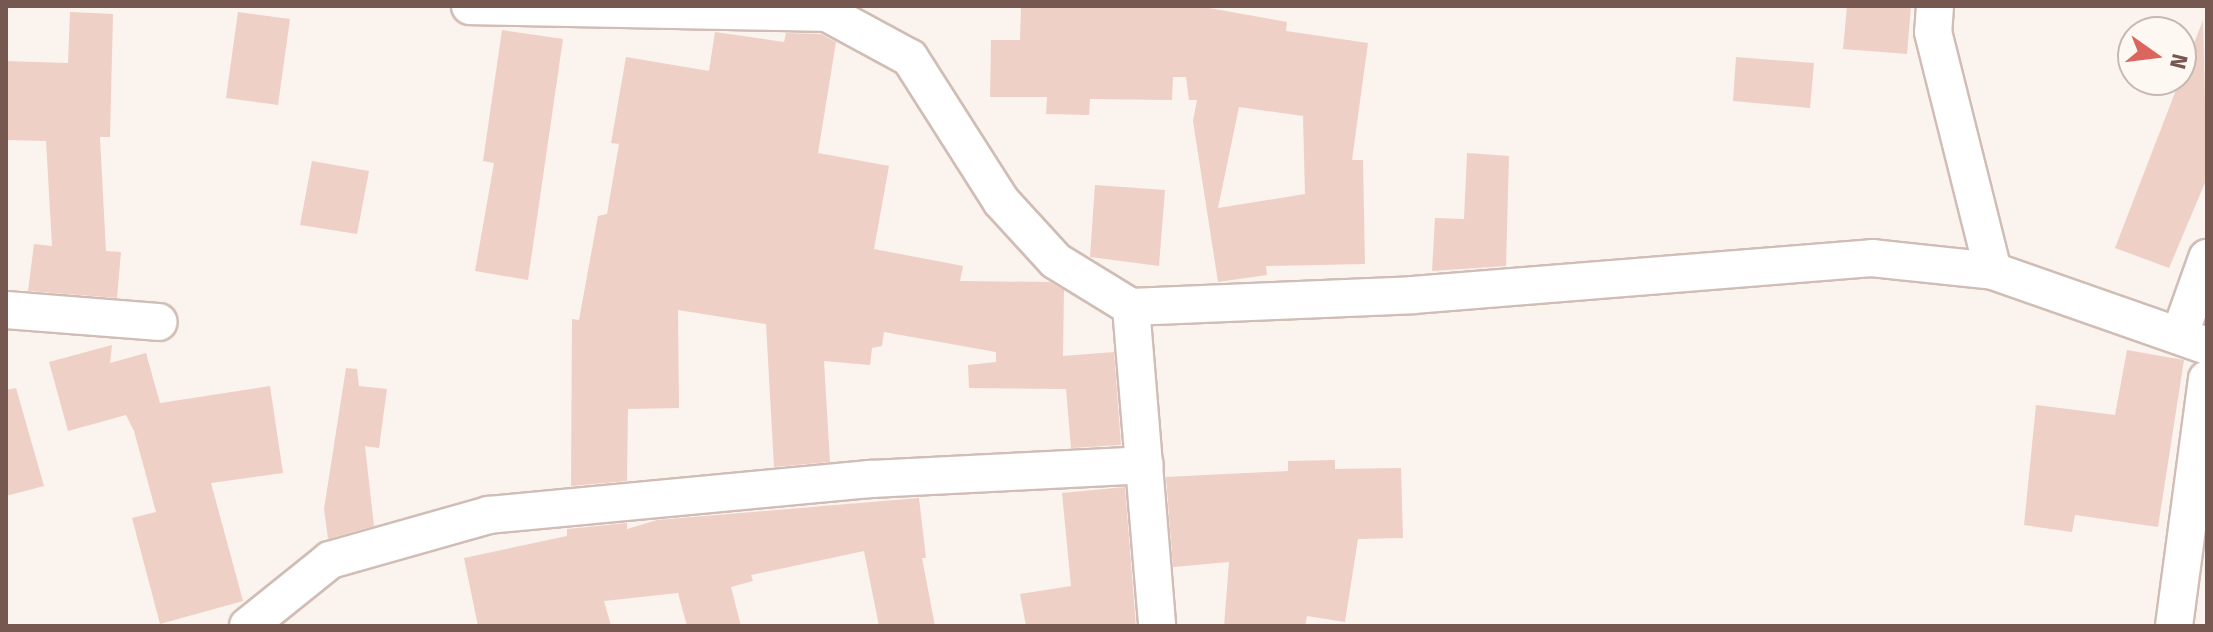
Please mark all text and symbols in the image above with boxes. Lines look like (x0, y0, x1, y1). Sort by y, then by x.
north arrow (2117, 16, 2197, 96)
text: N (2164, 51, 2194, 72)

